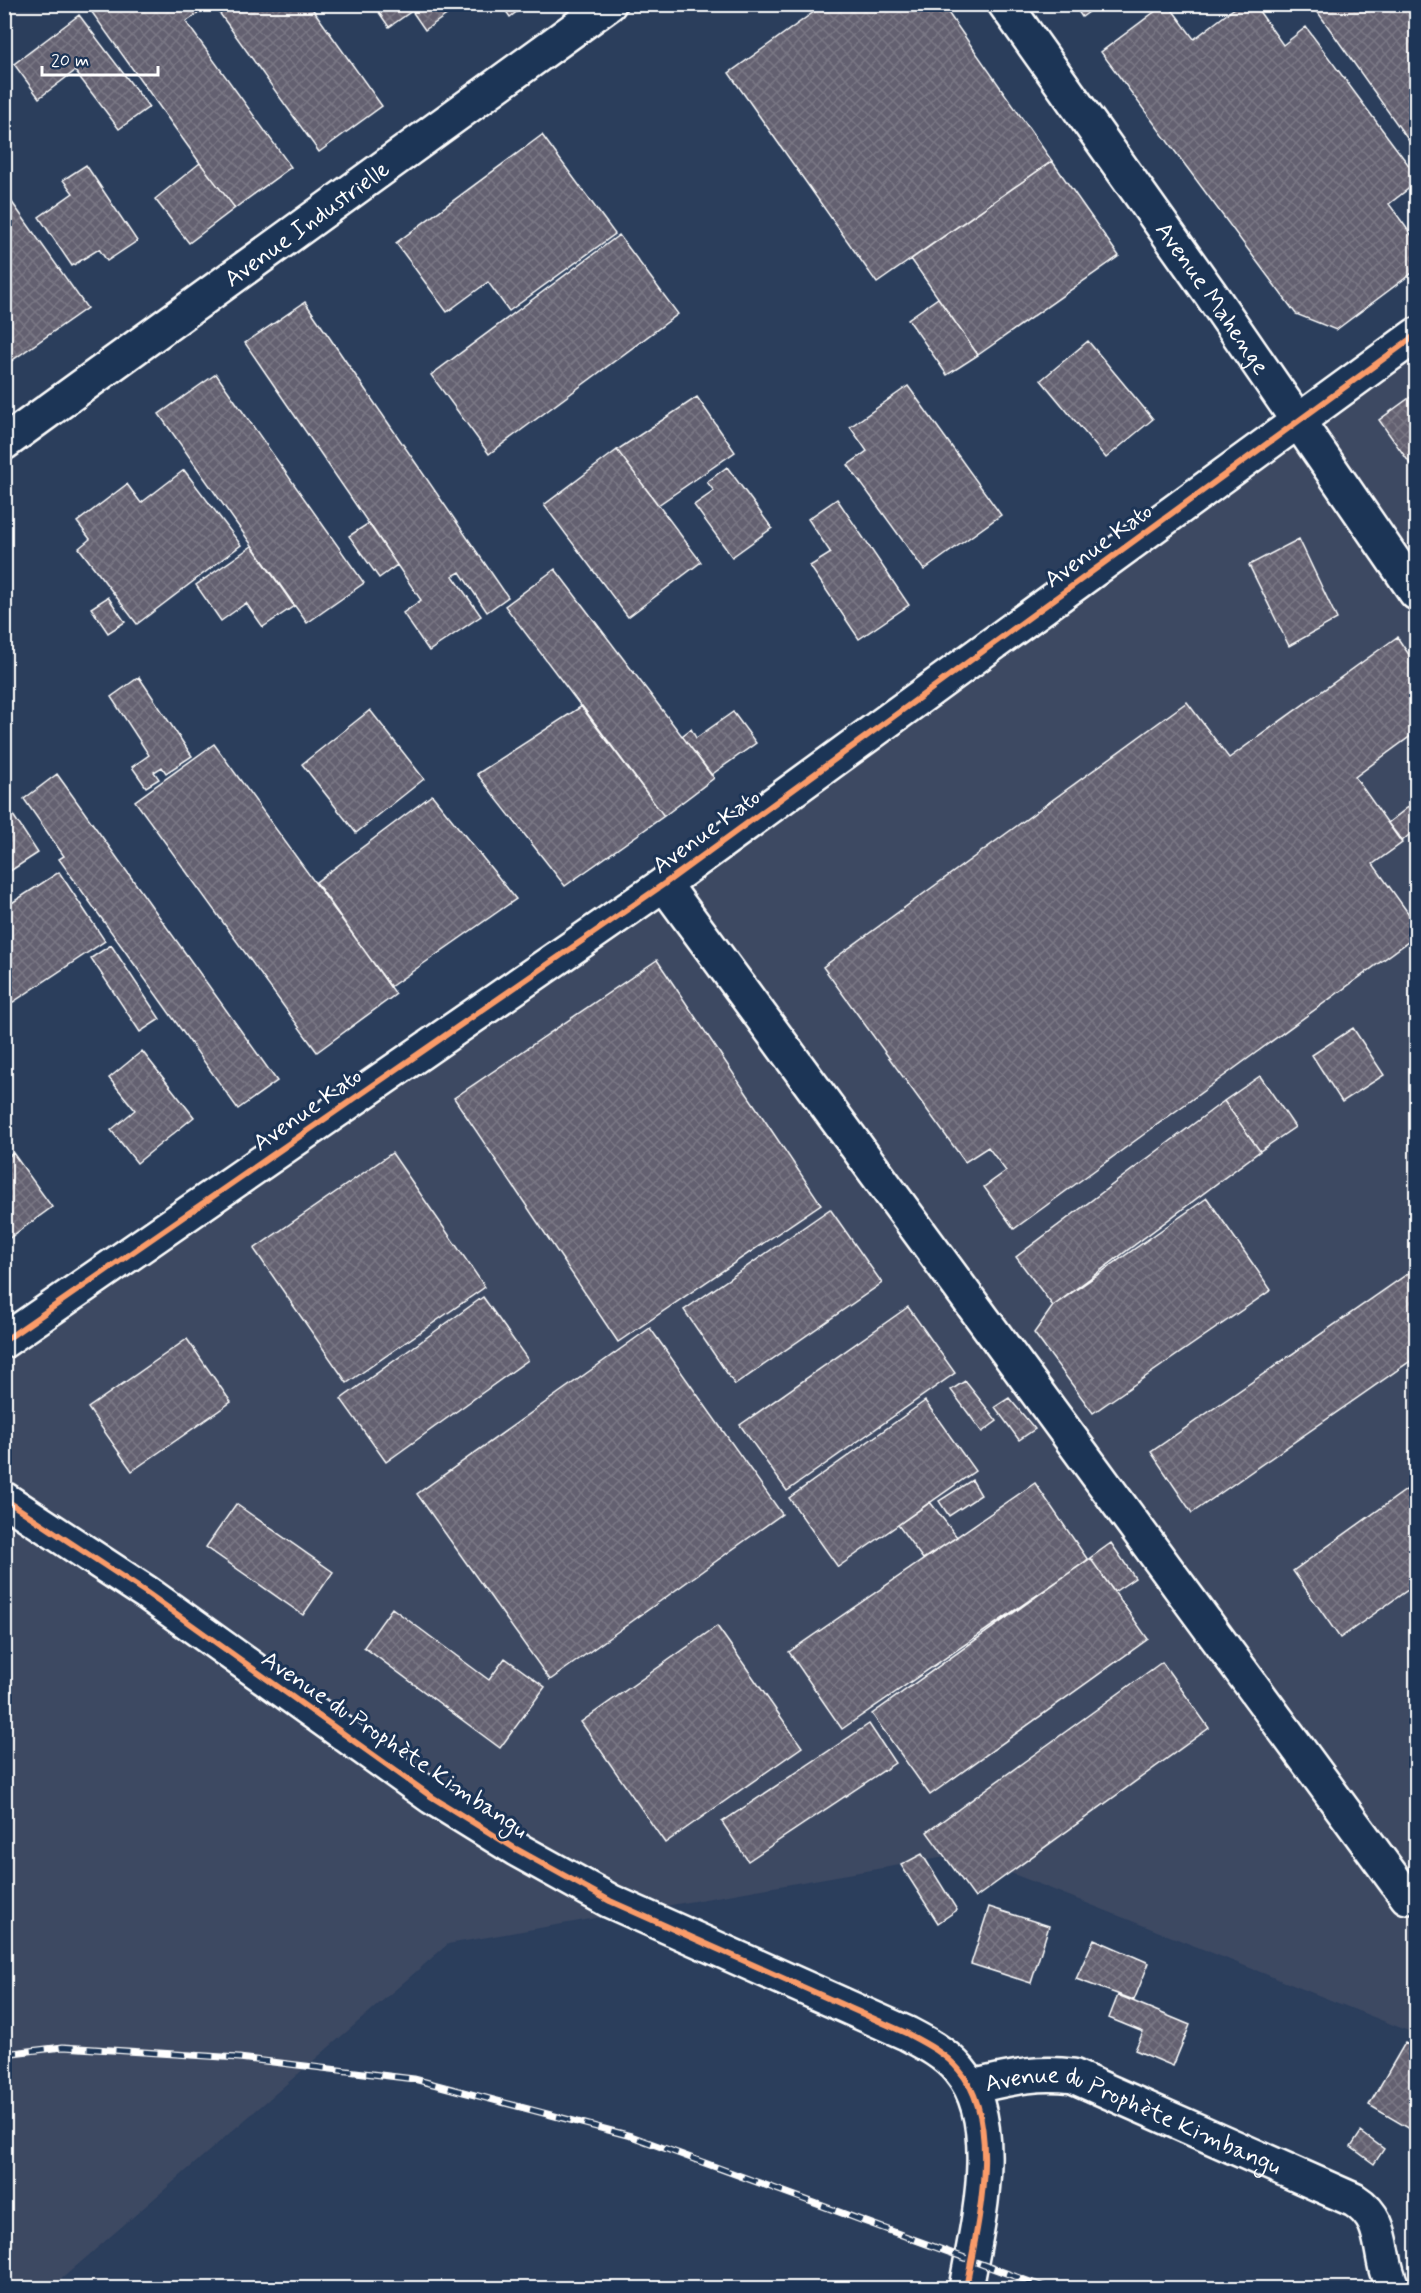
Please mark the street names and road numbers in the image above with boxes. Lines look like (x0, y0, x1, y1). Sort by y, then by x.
street label: Avenue Industrielle (219, 154, 397, 295)
street label: Avenue Mahenge (1148, 216, 1276, 381)
street label: Avenue Kato (1039, 497, 1159, 596)
street label: Avenue Kato (647, 783, 767, 882)
street label: Avenue Kato (247, 1061, 369, 1159)
street label: Avenue du Prophète Kimbangu (254, 1644, 534, 1848)
street label: Avenue du Prophète Kimbangu (982, 2060, 1286, 2183)

